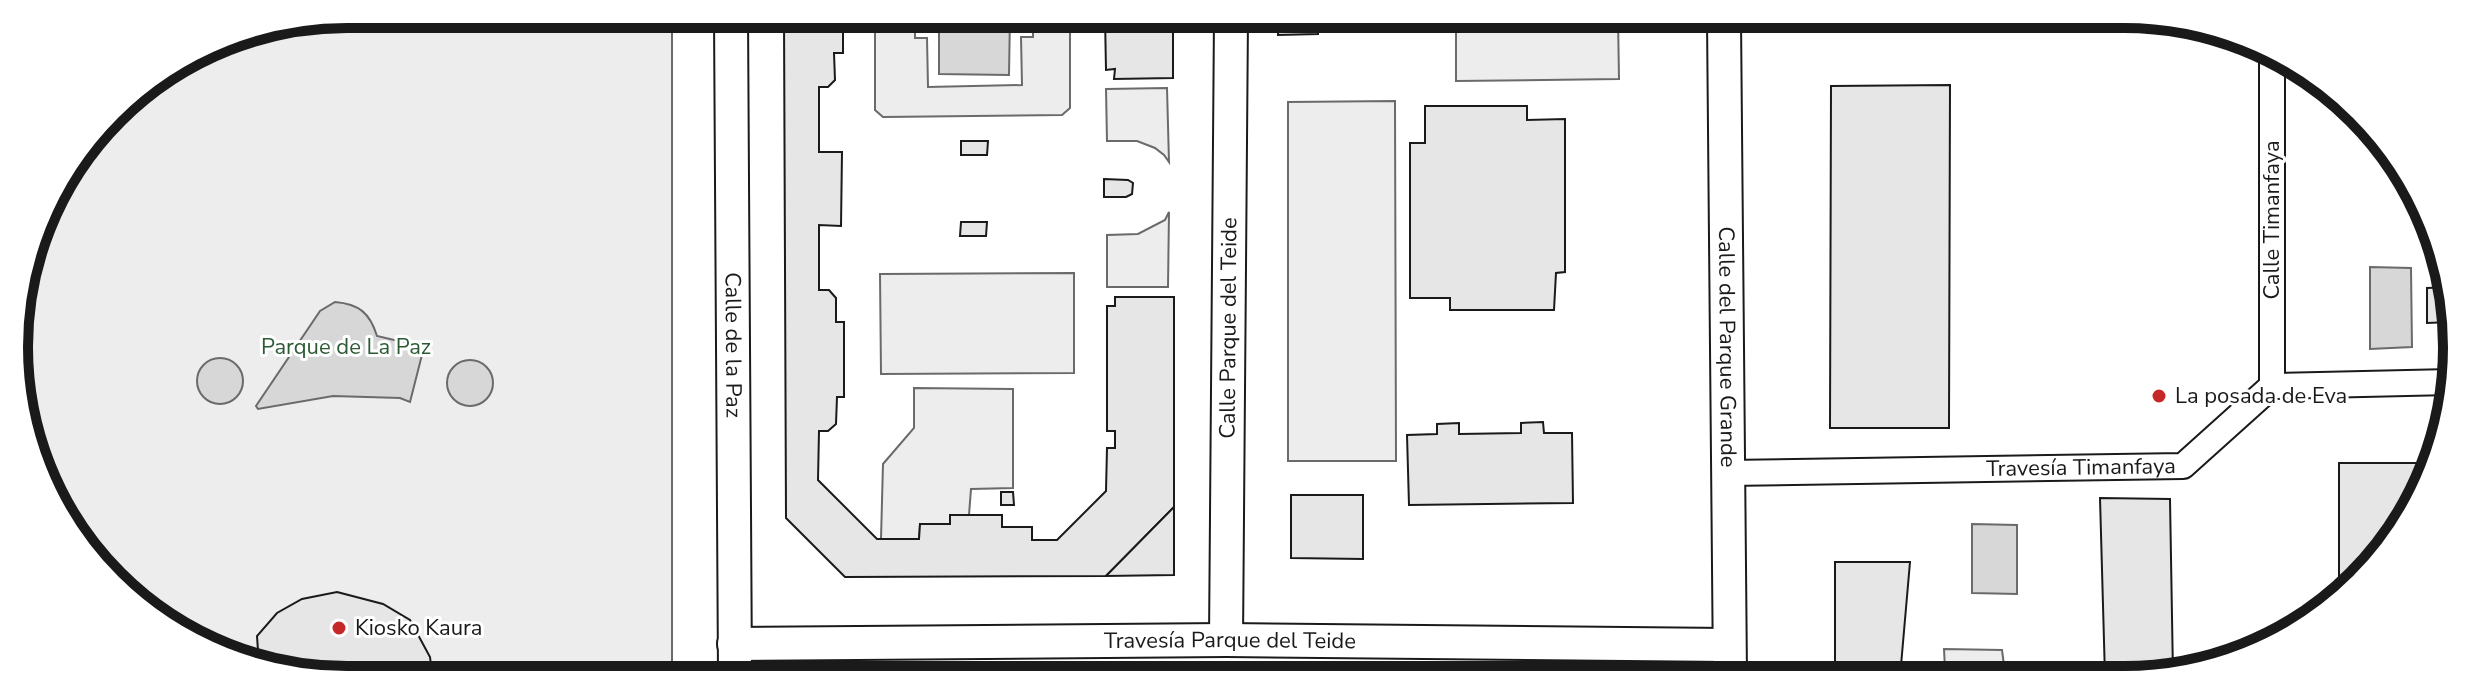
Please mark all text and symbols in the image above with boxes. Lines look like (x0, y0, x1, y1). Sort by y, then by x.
street label: Calle Timanfaya (2257, 140, 2287, 300)
street label: Calle Parque del Teide (1213, 217, 1244, 439)
street label: Calle del Parque Grande (1711, 226, 1743, 468)
street label: Calle de la Paz (718, 272, 748, 418)
park label: Parque de La Paz (261, 332, 431, 362)
place label: La posada de Eva (2175, 381, 2347, 411)
marker: La posada de Eva (2150, 387, 2168, 405)
street label: Travesía Timanfaya (1986, 451, 2176, 484)
place label: Kiosko Kaura (355, 613, 482, 643)
marker: Kiosko Kaura (330, 619, 348, 637)
street label: Travesía Parque del Teide (1104, 625, 1356, 656)

